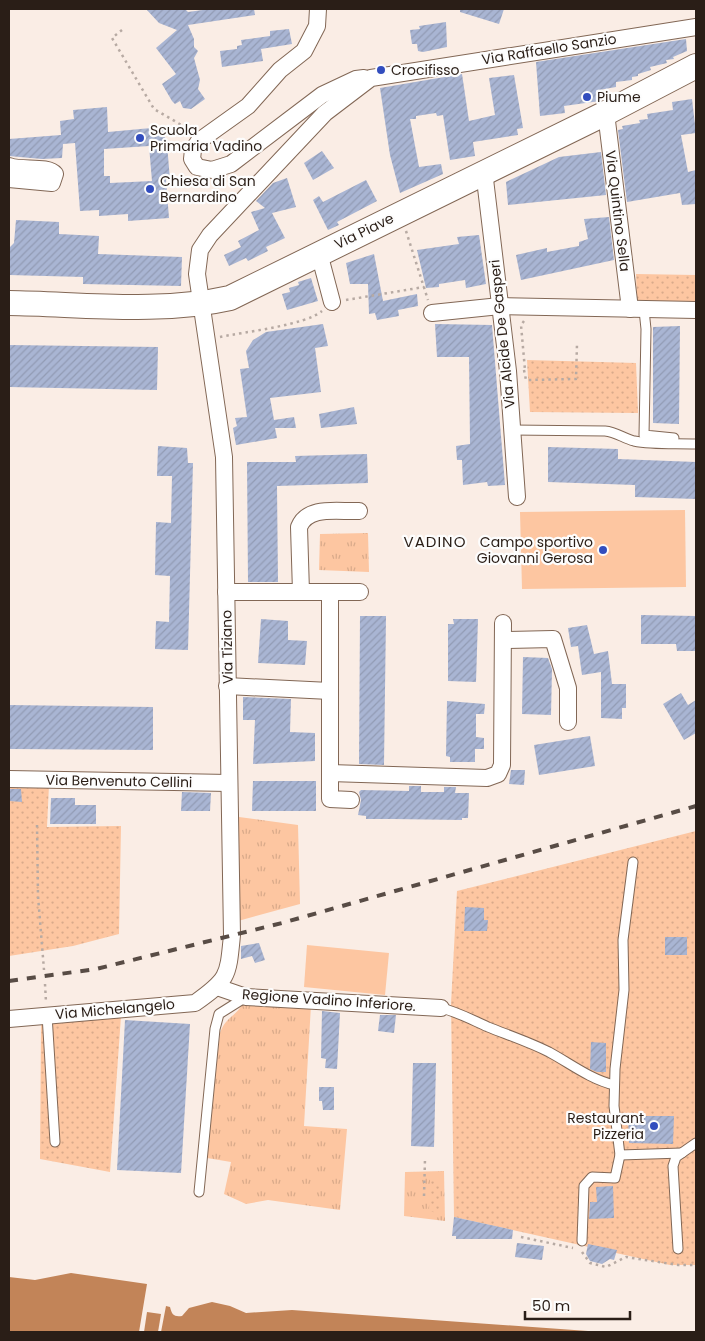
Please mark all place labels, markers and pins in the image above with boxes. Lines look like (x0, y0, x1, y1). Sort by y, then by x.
place label: Crocifisso (391, 60, 460, 80)
marker: Crocifisso (375, 64, 387, 76)
place label: Piume (597, 87, 641, 107)
marker: Piume (581, 91, 593, 103)
place label: Scuola Primaria Vadino (150, 120, 262, 156)
marker: Scuola Primaria Vadino (134, 132, 146, 144)
place label: Chiesa di San Bernardino (160, 171, 256, 207)
marker: Chiesa di San Bernardino (144, 183, 156, 195)
place label: Campo sportivo Giovanni Gerosa (477, 532, 593, 568)
marker: Campo sportivo Giovanni Gerosa (597, 544, 609, 556)
place label: Restaurant Pizzeria (567, 1108, 644, 1144)
marker: Restaurant Pizzeria (648, 1120, 660, 1132)

